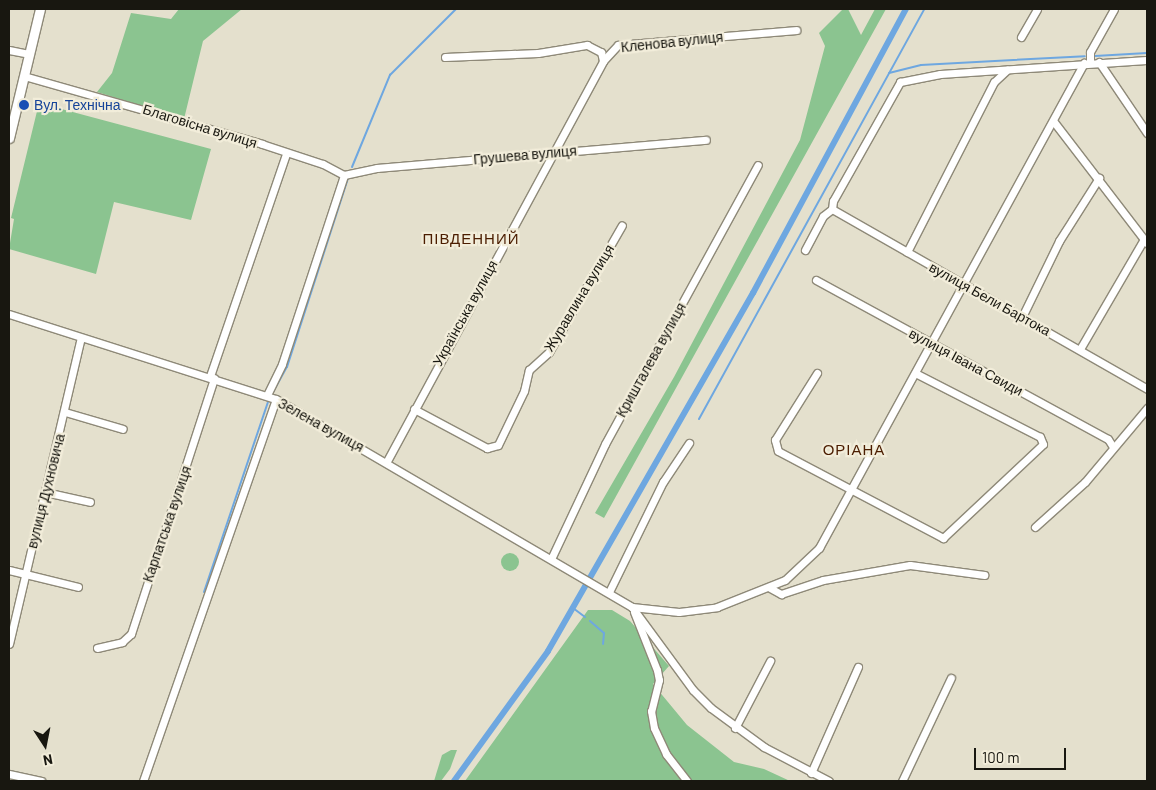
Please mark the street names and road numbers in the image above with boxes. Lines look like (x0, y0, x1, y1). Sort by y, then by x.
street label: Кленова вулиця (620, 28, 724, 56)
street label: Благовісна вулиця (141, 101, 259, 151)
street label: Грушева вулиця (473, 142, 577, 168)
street label: Журавлина вулиця (540, 241, 618, 355)
street label: Українська вулиця (429, 257, 501, 369)
street label: вулиця Бели Бартока (926, 259, 1054, 339)
street label: Кришталева вулиця (613, 300, 689, 420)
street label: вулиця Івана Свиди (906, 325, 1026, 399)
street label: Зелена вулиця (275, 395, 367, 455)
street label: вулиця Духновича (24, 432, 68, 550)
street label: Карпатська вулиця (139, 464, 195, 584)

